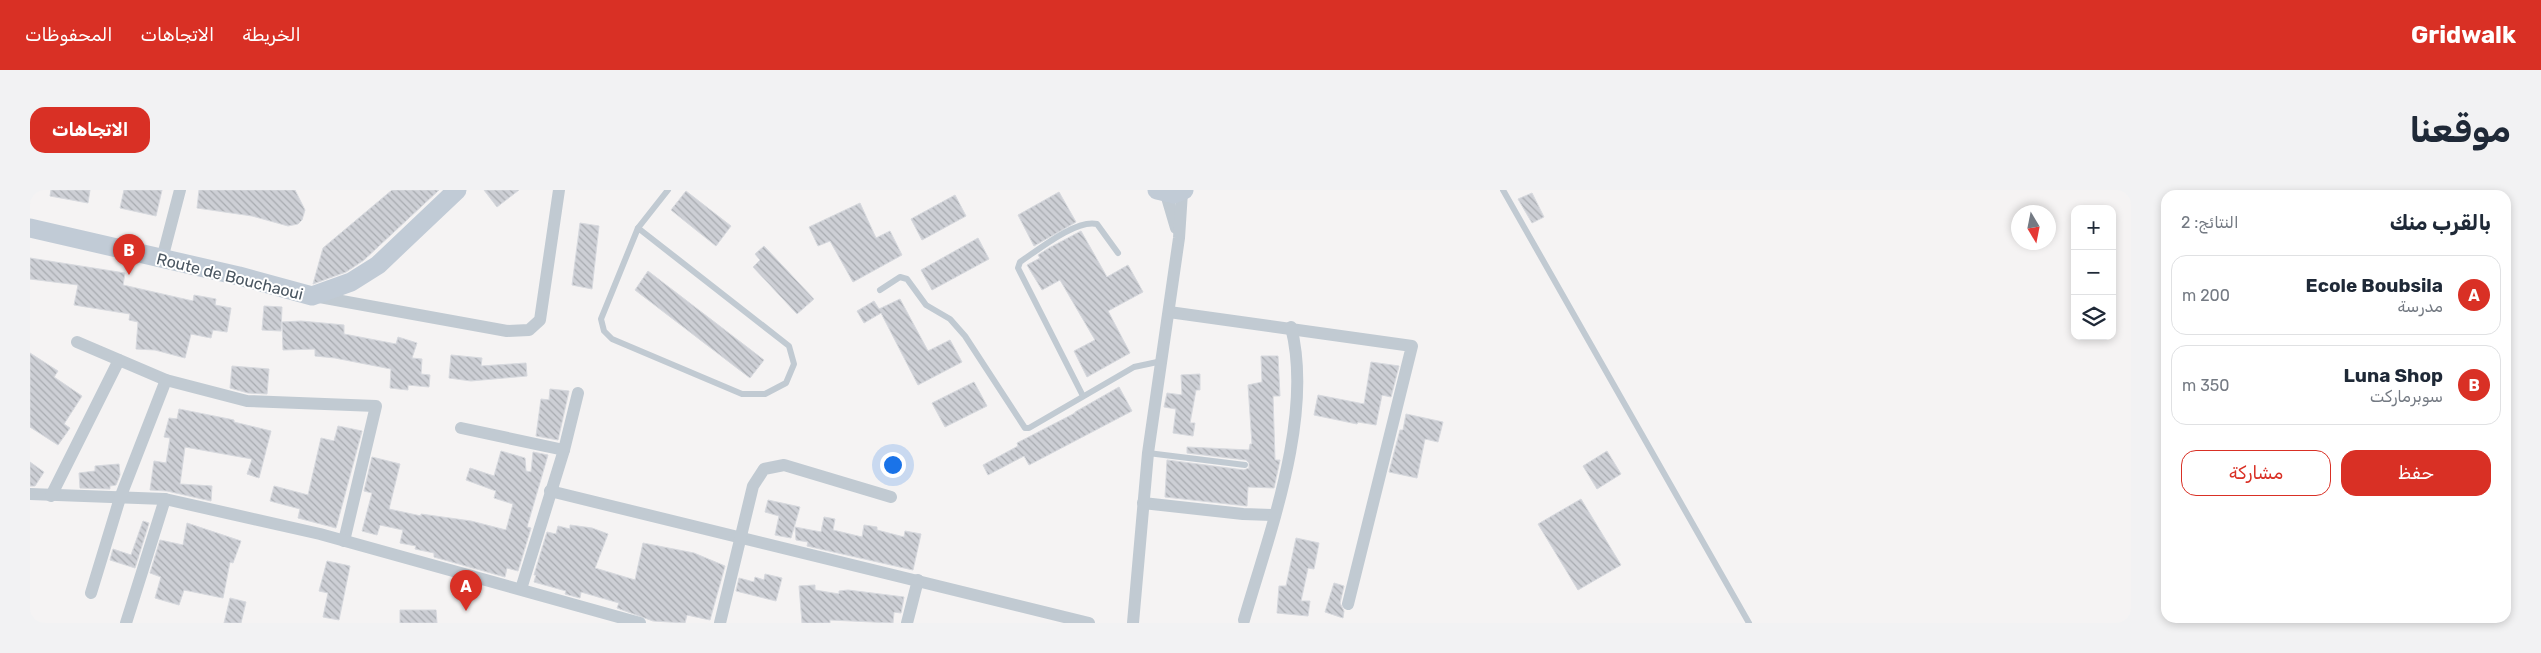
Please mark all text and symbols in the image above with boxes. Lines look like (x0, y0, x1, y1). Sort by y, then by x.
text: Gridwalk (2411, 21, 2516, 49)
text: المحفوظات (25, 24, 112, 46)
text: الاتجاهات (140, 24, 214, 46)
text: الخريطة (242, 24, 301, 46)
button: الاتجاهات (30, 107, 150, 153)
text: موقعنا (2409, 109, 2511, 151)
north arrow (2011, 205, 2056, 250)
map controls (2071, 205, 2116, 340)
button: + (2071, 205, 2116, 250)
text: بالقرب منك (2390, 210, 2491, 235)
text: النتائج: 2 (2181, 213, 2239, 232)
pin: B (113, 234, 145, 275)
street label: Route de Bouchaoui (155, 249, 305, 304)
button: − (2071, 250, 2116, 295)
text: Ecole Boubsila (2306, 274, 2443, 297)
text: 200 m (2182, 286, 2230, 305)
text: A (2468, 286, 2480, 305)
button: layers (2071, 295, 2116, 340)
text: مدرسة (2398, 297, 2443, 316)
text: Luna Shop (2344, 364, 2443, 387)
text: 350 m (2182, 376, 2229, 395)
text: B (2468, 376, 2480, 395)
text: سوبرماركت (2370, 387, 2443, 406)
button: مشاركة (2181, 450, 2331, 496)
button: حفظ (2341, 450, 2491, 496)
your location (880, 452, 906, 478)
pin: A (450, 570, 482, 611)

